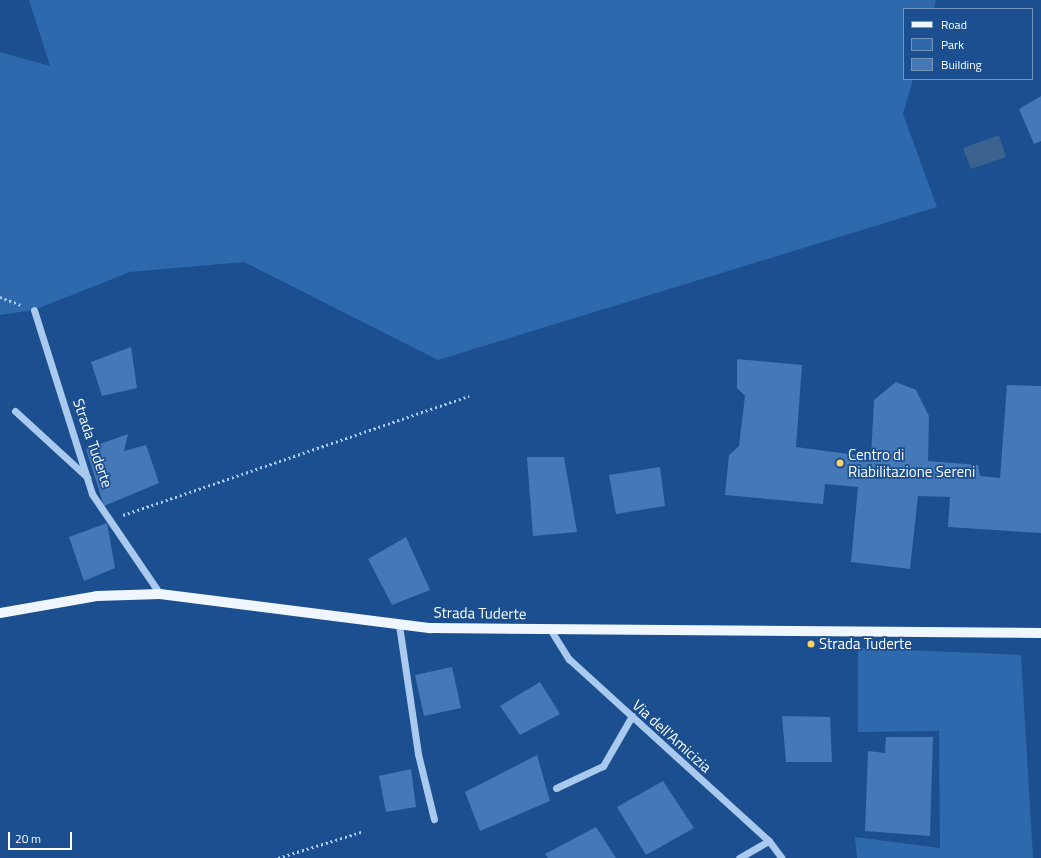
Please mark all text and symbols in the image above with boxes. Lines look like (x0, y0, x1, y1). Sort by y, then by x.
legend (903, 8, 1033, 80)
text: Road (941, 15, 967, 34)
text: Park (941, 35, 964, 54)
text: Building (941, 55, 982, 74)
street label: Strada Tuderte (69, 396, 117, 490)
place label: Centro di Riabilitazione Sereni (848, 445, 975, 480)
marker: Centro di Riabilitazione Sereni (835, 458, 845, 468)
street label: Strada Tuderte (433, 603, 527, 623)
place label: Strada Tuderte (819, 635, 912, 653)
marker: Strada Tuderte (806, 639, 816, 649)
street label: Via dell'Amicizia (629, 696, 715, 776)
scale bar (10, 824, 74, 850)
text: 20 m (15, 829, 41, 848)

